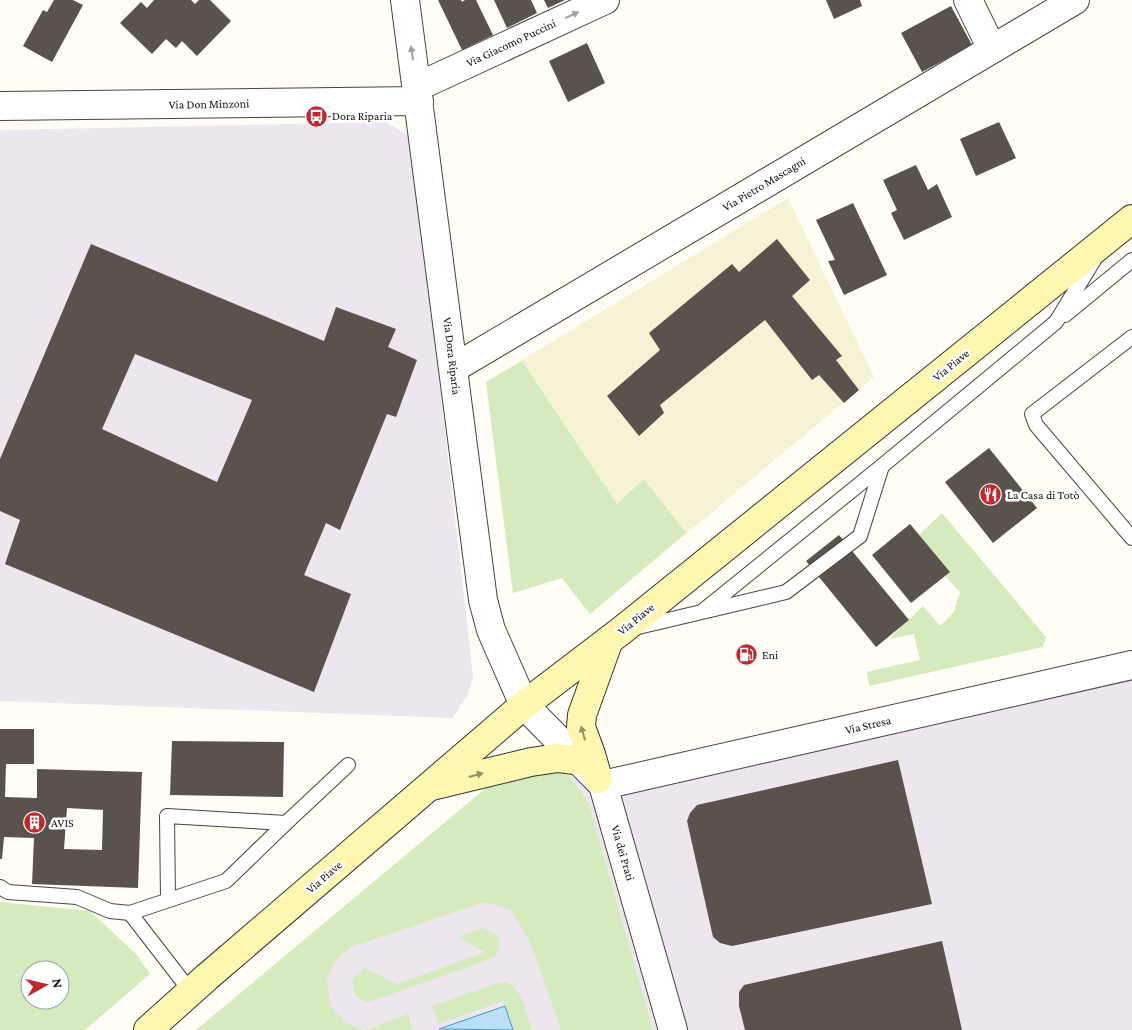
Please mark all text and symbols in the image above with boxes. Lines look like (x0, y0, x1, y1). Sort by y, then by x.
one-way arrow (565, 11, 579, 19)
street label: Via Giacomo Puccini (464, 16, 558, 70)
one-way arrow (408, 45, 416, 61)
street label: Via Don Minzoni (169, 96, 249, 112)
bus stop icon: Dora Riparia (304, 104, 328, 128)
place label: Dora Riparia (332, 109, 393, 123)
street label: Via Pietro Mascagni (720, 154, 808, 214)
street label: Via Dora Riparia (440, 316, 464, 396)
street label: Via Piave (930, 346, 972, 384)
restaurant icon: La Casa di Totò (979, 483, 1003, 507)
place label: La Casa di Totò (1007, 488, 1079, 502)
street label: Via Piave (615, 600, 657, 638)
fuel station icon: Eni (734, 643, 758, 667)
place label: Eni (762, 648, 778, 662)
street label: Via Stresa (844, 713, 893, 737)
one-way arrow (579, 725, 587, 740)
one-way arrow (468, 771, 483, 779)
building icon: AVIS (23, 811, 47, 835)
place label: AVIS (51, 816, 74, 830)
street label: Via dei Prati (608, 824, 638, 882)
street label: Via Piave (303, 858, 345, 896)
north arrow (20, 960, 70, 1010)
text: N (49, 977, 67, 989)

